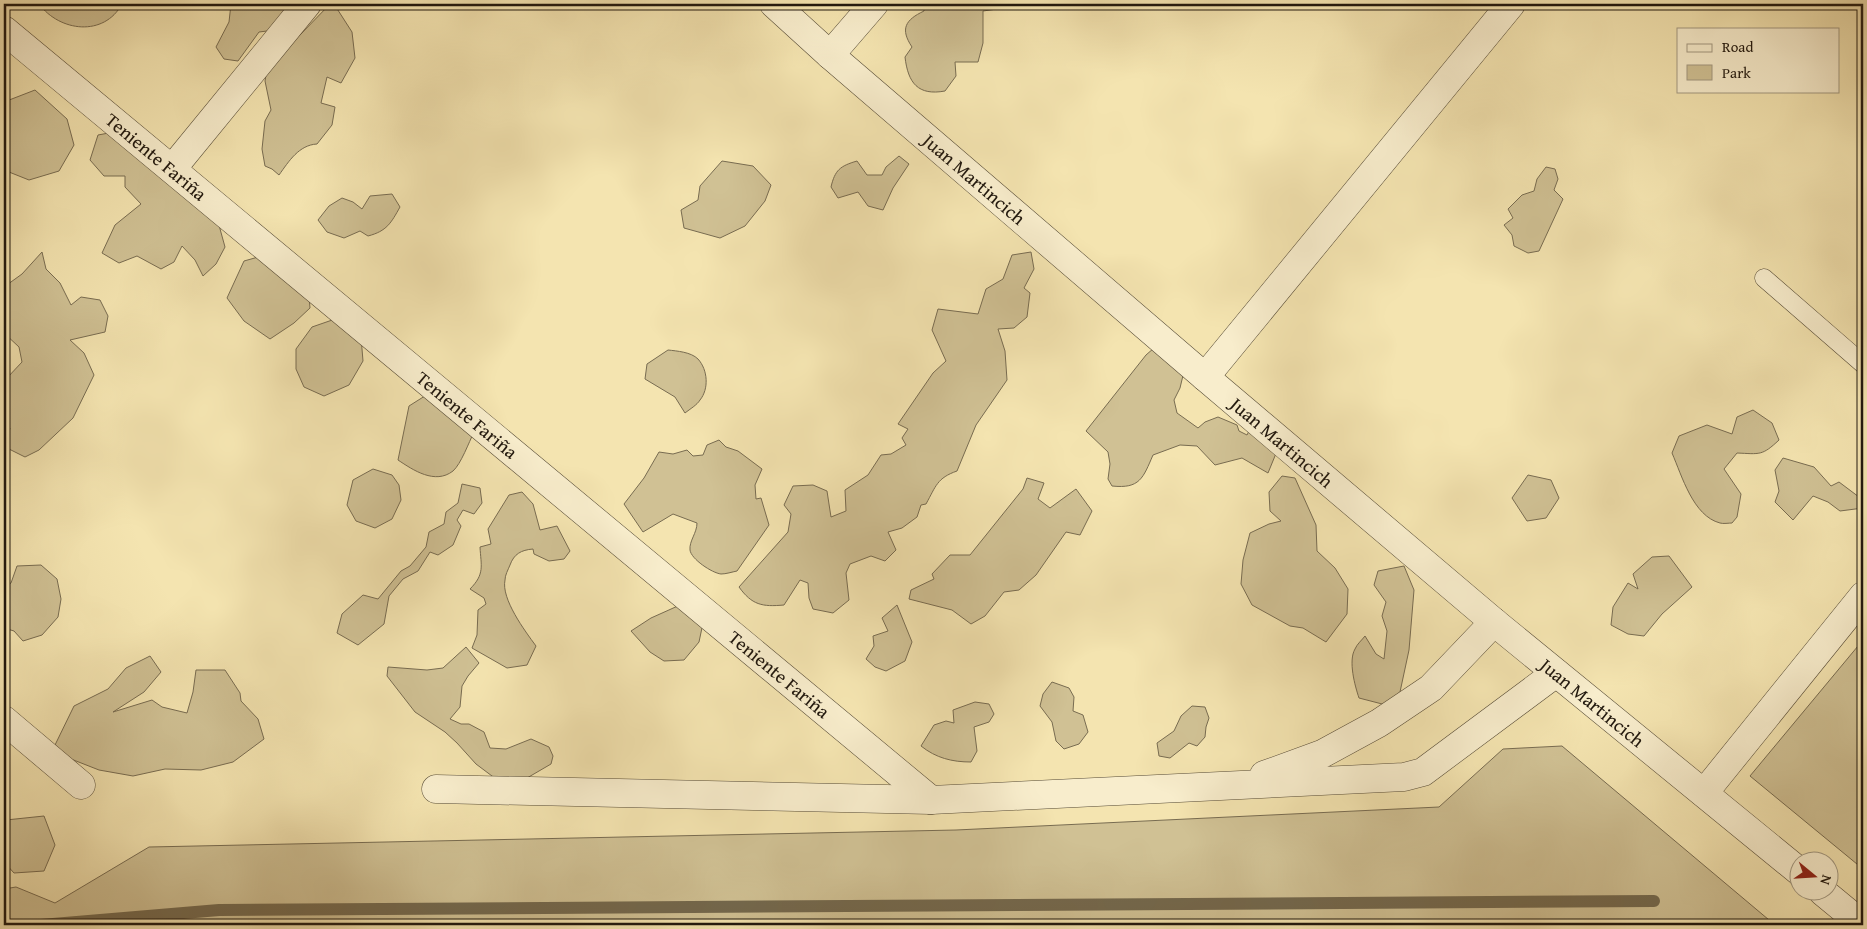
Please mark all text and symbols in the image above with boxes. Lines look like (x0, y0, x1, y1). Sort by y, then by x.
legend (1677, 28, 1840, 92)
text: Road (1722, 36, 1753, 57)
text: Park (1722, 62, 1751, 83)
street label: Teniente Fariña (99, 106, 213, 207)
street label: Juan Martincich (915, 125, 1032, 231)
street label: Teniente Fariña (410, 364, 524, 465)
street label: Juan Martincich (1223, 389, 1340, 495)
street label: Teniente Fariña (723, 623, 836, 725)
street label: Juan Martincich (1533, 650, 1651, 754)
north arrow (1790, 852, 1840, 902)
text: N (1815, 872, 1837, 888)

